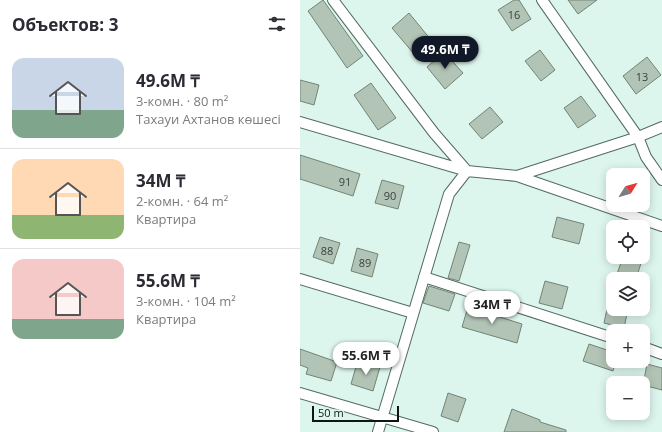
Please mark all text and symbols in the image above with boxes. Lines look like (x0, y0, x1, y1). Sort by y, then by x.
house number: 16 (508, 7, 520, 22)
text: Объектов: 3 (12, 13, 118, 36)
icon: filters (266, 13, 288, 35)
pin: 49.6M ₸ (408, 36, 482, 70)
text: 49.6M ₸ (421, 40, 469, 58)
text: 49.6M ₸ (136, 69, 200, 92)
house number: 13 (636, 69, 648, 84)
icon: home (44, 74, 92, 122)
text: 3-комн. · 80 m² (136, 92, 228, 110)
text: Тахауи Ахтанов көшесі (136, 110, 281, 128)
north arrow (606, 168, 650, 212)
map controls (606, 168, 650, 420)
text: 34M ₸ (136, 169, 185, 192)
house number: 91 (339, 174, 351, 189)
icon: home (44, 175, 92, 223)
house number: 90 (384, 188, 396, 203)
text: 2-комн. · 64 m² (136, 192, 228, 210)
text: Квартира (136, 210, 196, 228)
button: locate (606, 220, 650, 264)
house number: 88 (321, 243, 333, 258)
house number: 89 (359, 255, 371, 270)
text: 55.6M ₸ (136, 269, 200, 292)
button: layers (606, 272, 650, 316)
icon: home (44, 275, 92, 323)
pin: 34M ₸ (464, 291, 520, 325)
text: 3-комн. · 104 m² (136, 292, 236, 310)
text: 34M ₸ (473, 295, 511, 313)
text: Квартира (136, 310, 196, 328)
button: + (606, 324, 650, 368)
pin: 55.6M ₸ (329, 342, 403, 376)
text: 55.6M ₸ (342, 346, 390, 364)
button: − (606, 376, 650, 420)
scale bar (312, 404, 399, 423)
text: 50 m (318, 405, 344, 420)

